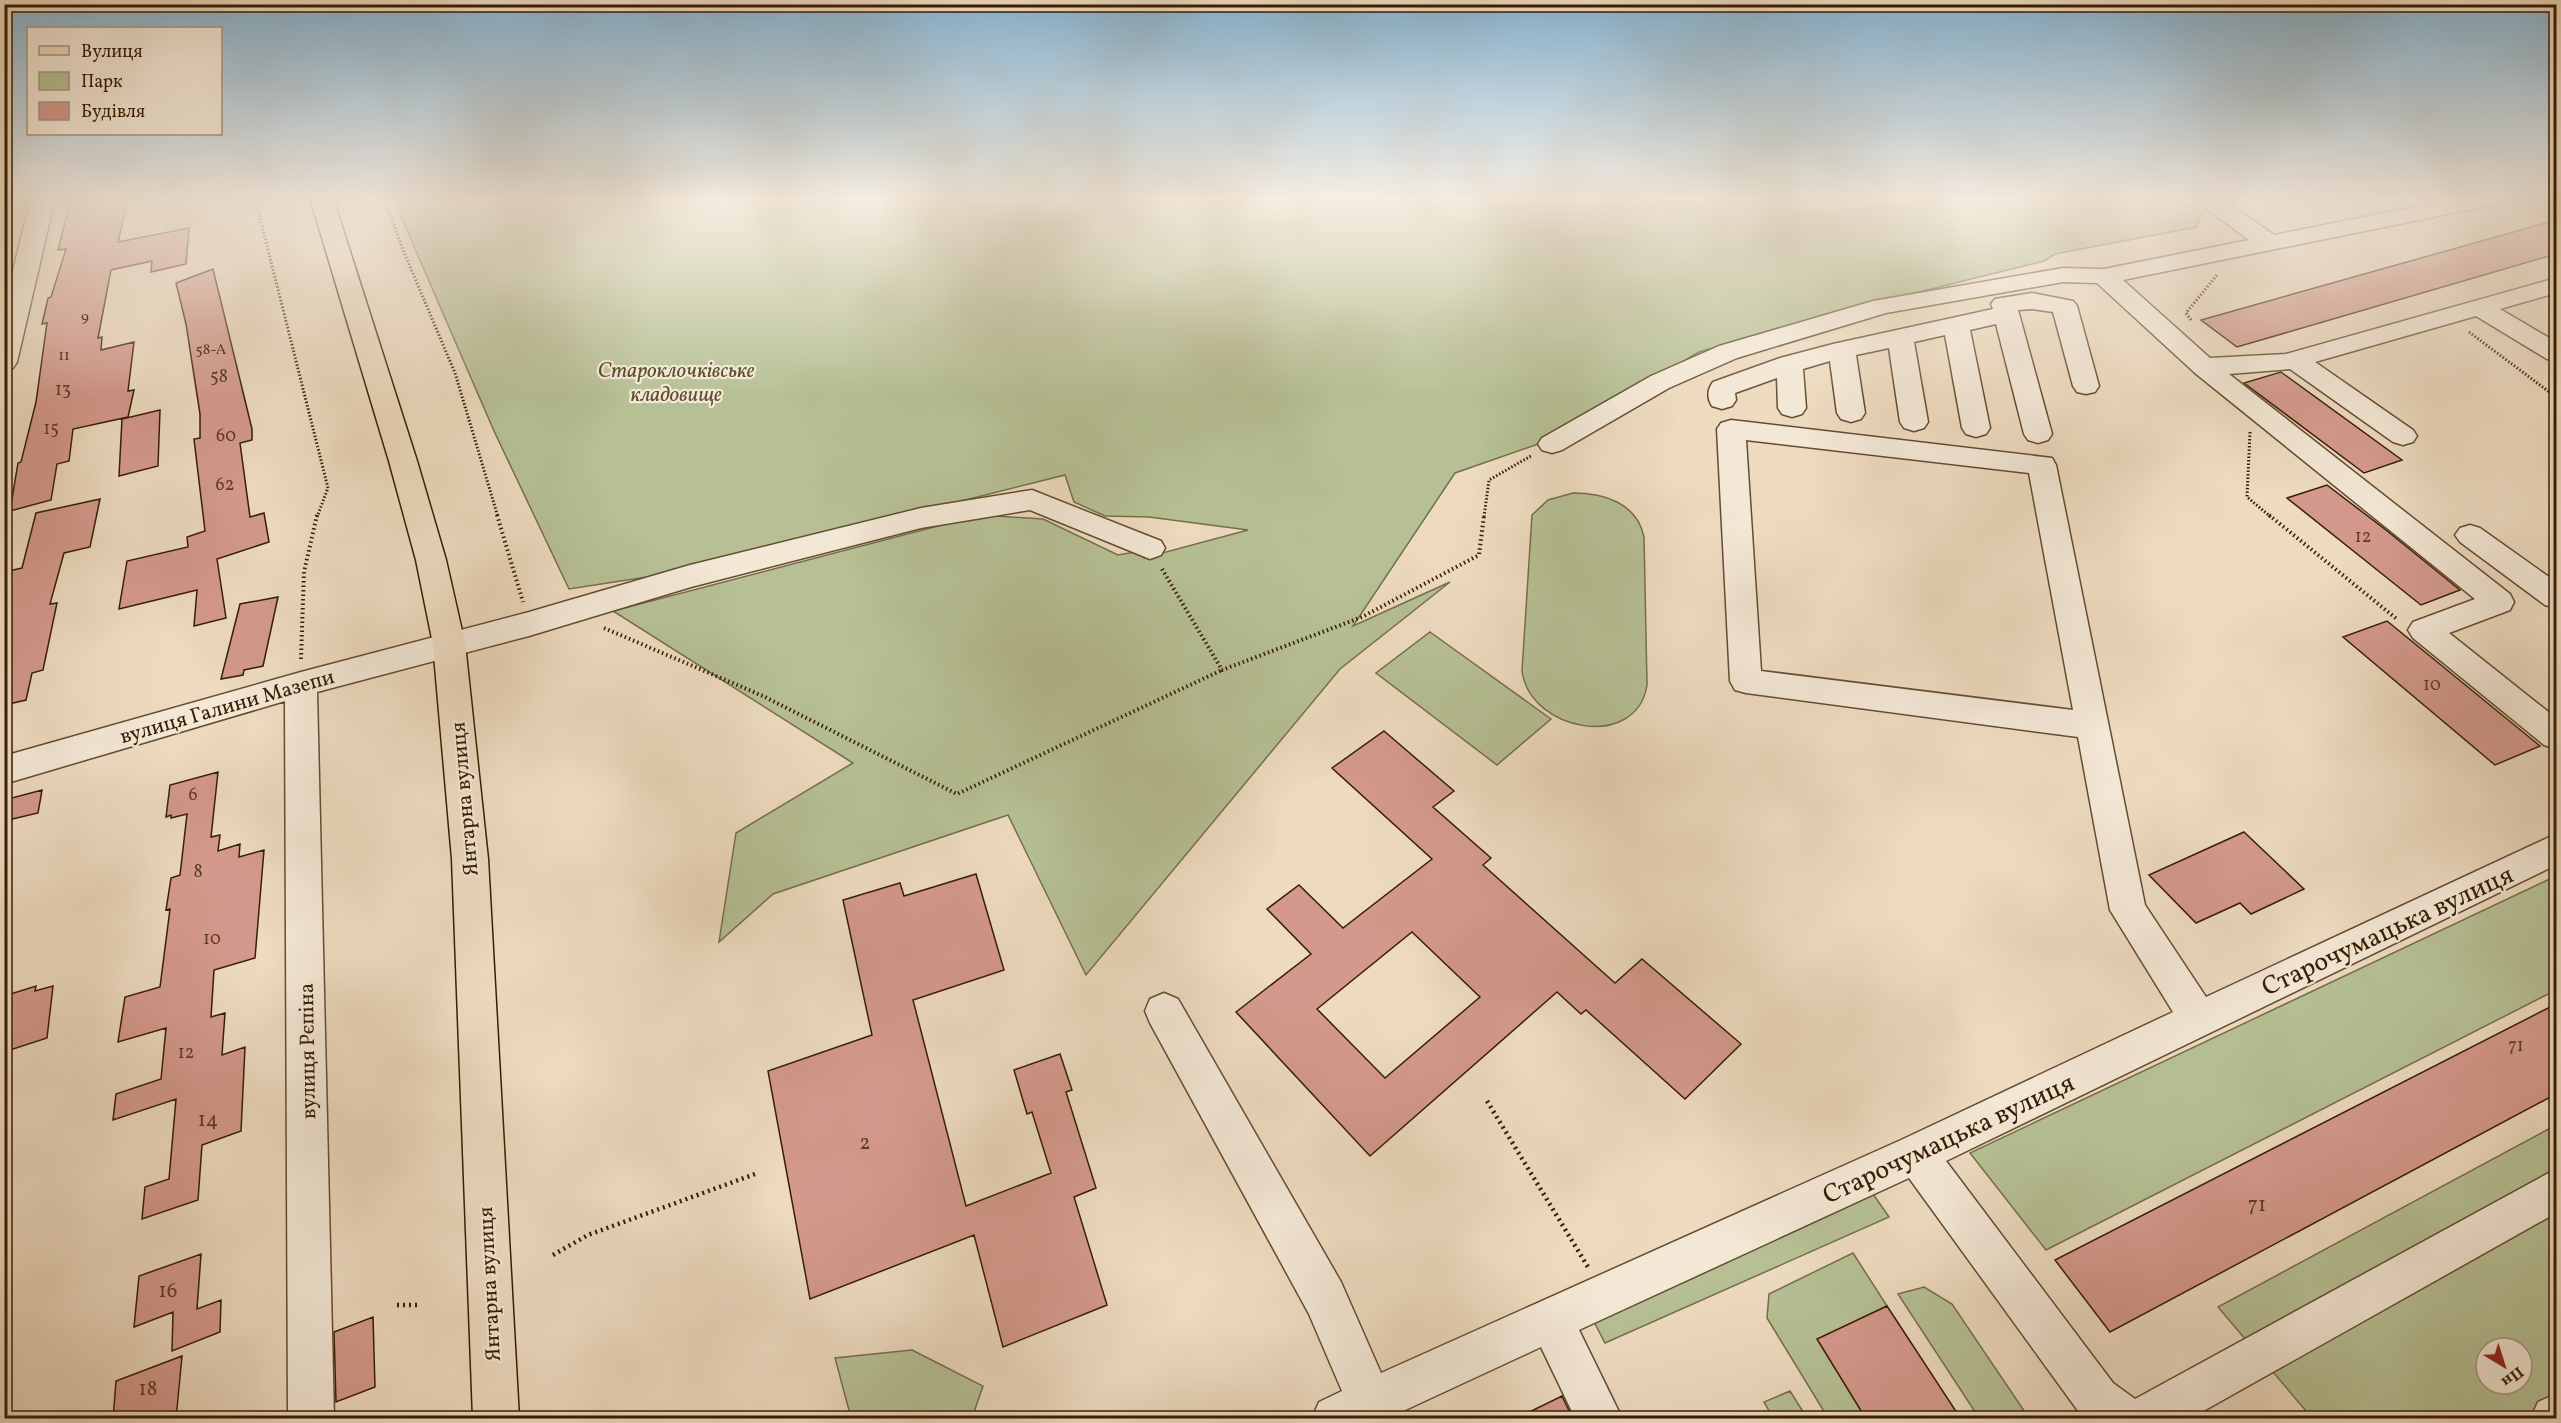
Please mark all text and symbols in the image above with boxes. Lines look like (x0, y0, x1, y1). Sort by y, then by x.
legend (27, 27, 222, 135)
text: Вулиця (81, 40, 143, 65)
text: Парк (81, 70, 123, 95)
text: Будівля (81, 100, 145, 125)
house number: 9 (81, 307, 89, 328)
house number: 58-А (196, 340, 227, 361)
house number: 11 (58, 346, 70, 367)
park label: Староклочківське кладовище (598, 357, 755, 410)
house number: 58 (210, 365, 228, 390)
house number: 13 (55, 378, 71, 403)
house number: 15 (43, 417, 59, 442)
house number: 60 (216, 424, 236, 449)
house number: 62 (216, 473, 234, 498)
house number: 12 (2355, 525, 2371, 550)
street label: вулиця Галини Мазепи (117, 663, 338, 752)
house number: 10 (2423, 673, 2441, 698)
street label: Янтарна вулиця (444, 720, 487, 877)
house number: 6 (188, 783, 198, 808)
street label: Старочумацька вулиця (2256, 858, 2520, 1006)
house number: 8 (193, 860, 203, 885)
house number: 10 (203, 927, 221, 952)
street label: вулиця Рєпіна (293, 983, 324, 1119)
house number: 71 (2508, 1034, 2524, 1059)
house number: 12 (178, 1041, 194, 1066)
street label: Старочумацька вулиця (1817, 1066, 2081, 1214)
house number: 14 (198, 1106, 218, 1135)
house number: 2 (859, 1129, 871, 1158)
house number: 71 (2248, 1191, 2266, 1220)
street label: Янтарна вулиця (472, 1206, 509, 1362)
house number: 16 (159, 1277, 177, 1306)
north arrow (2474, 1336, 2534, 1396)
text: Пн (2496, 1361, 2528, 1392)
house number: 18 (139, 1375, 157, 1404)

